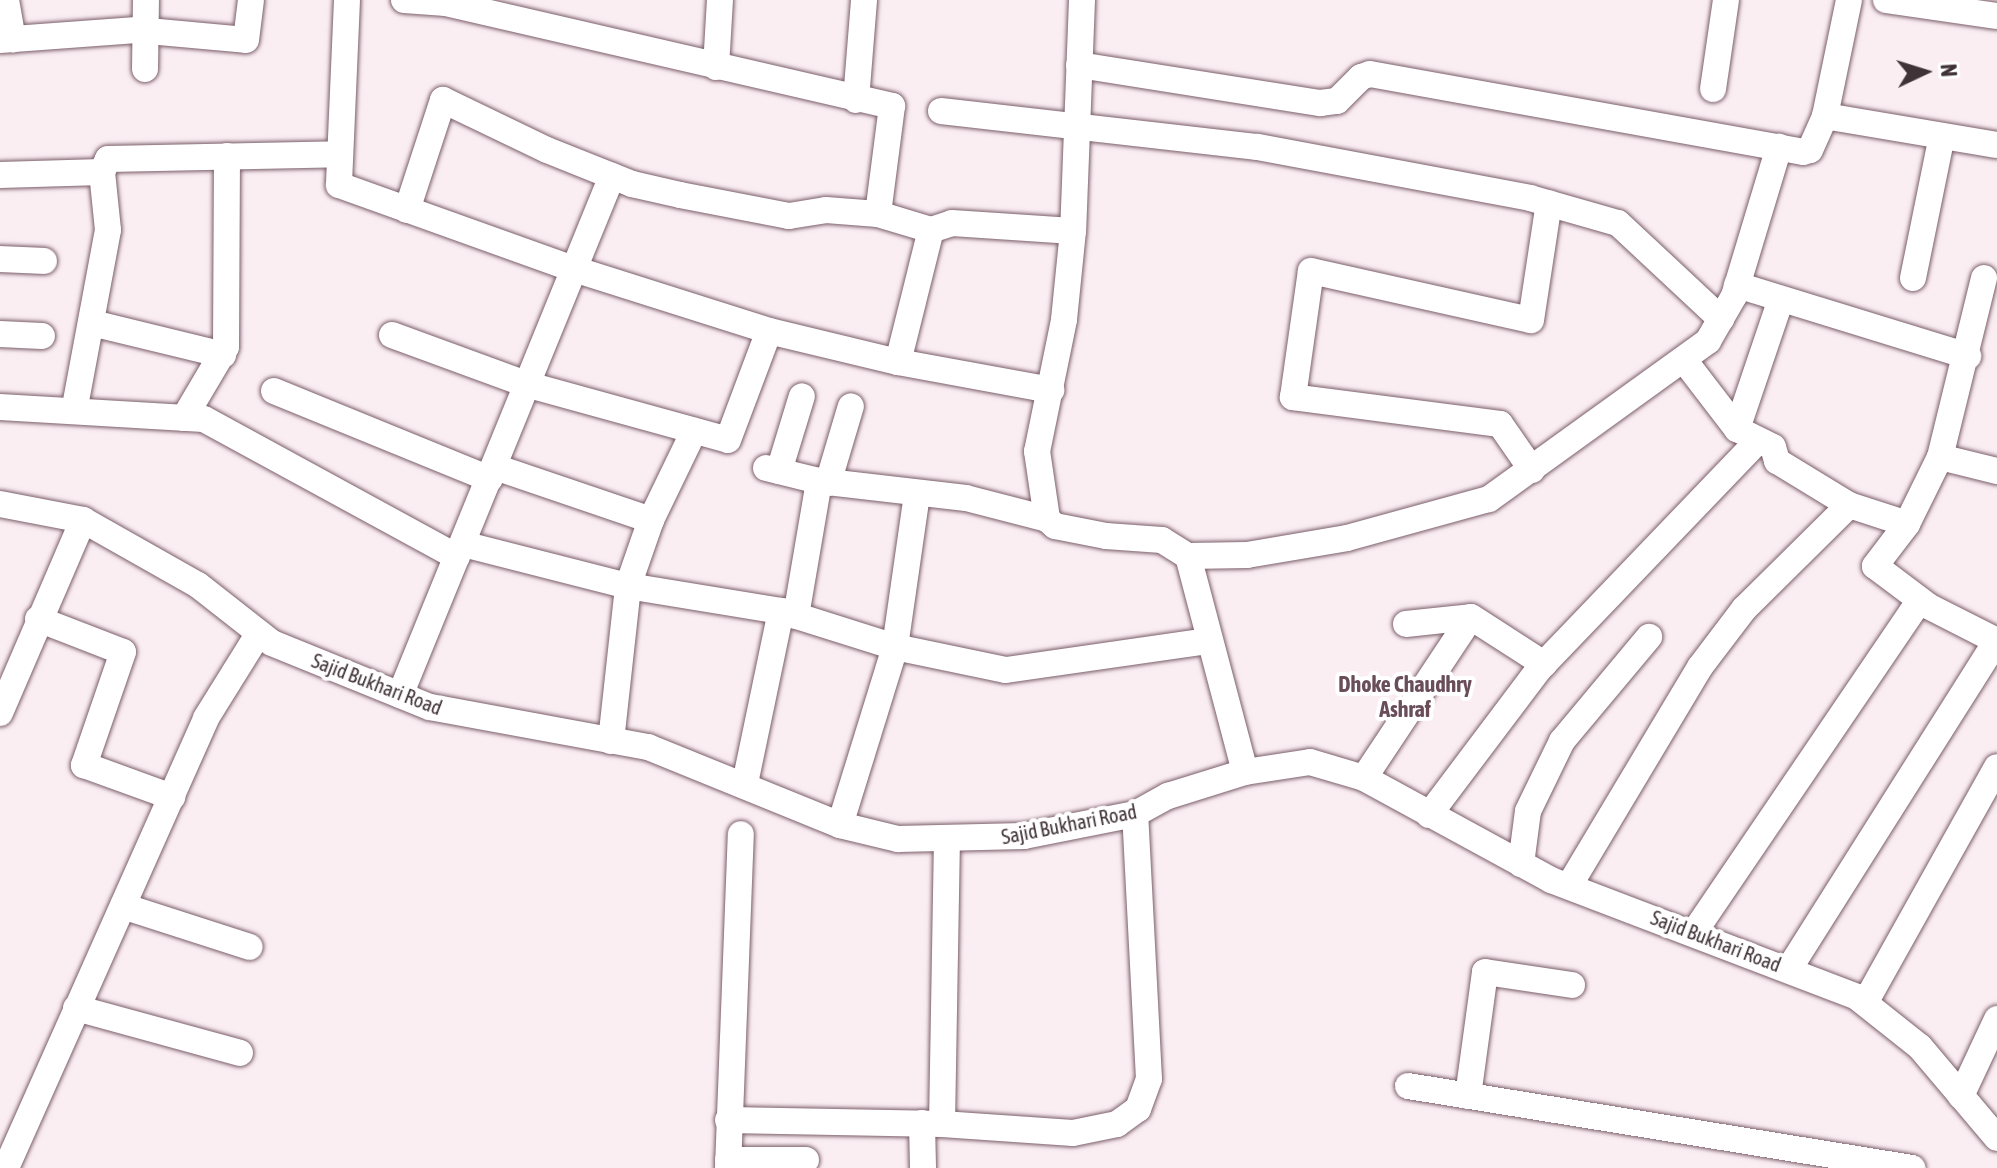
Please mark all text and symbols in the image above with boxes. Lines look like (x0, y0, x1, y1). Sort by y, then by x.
north arrow (1885, 32, 1965, 112)
text: N (1936, 63, 1962, 78)
street label: Sajid Bukhari Road (309, 648, 445, 720)
district label: Dhoke Chaudhry Ashraf (1338, 671, 1472, 722)
street label: Sajid Bukhari Road (999, 799, 1139, 849)
street label: Sajid Bukhari Road (1648, 905, 1784, 977)

